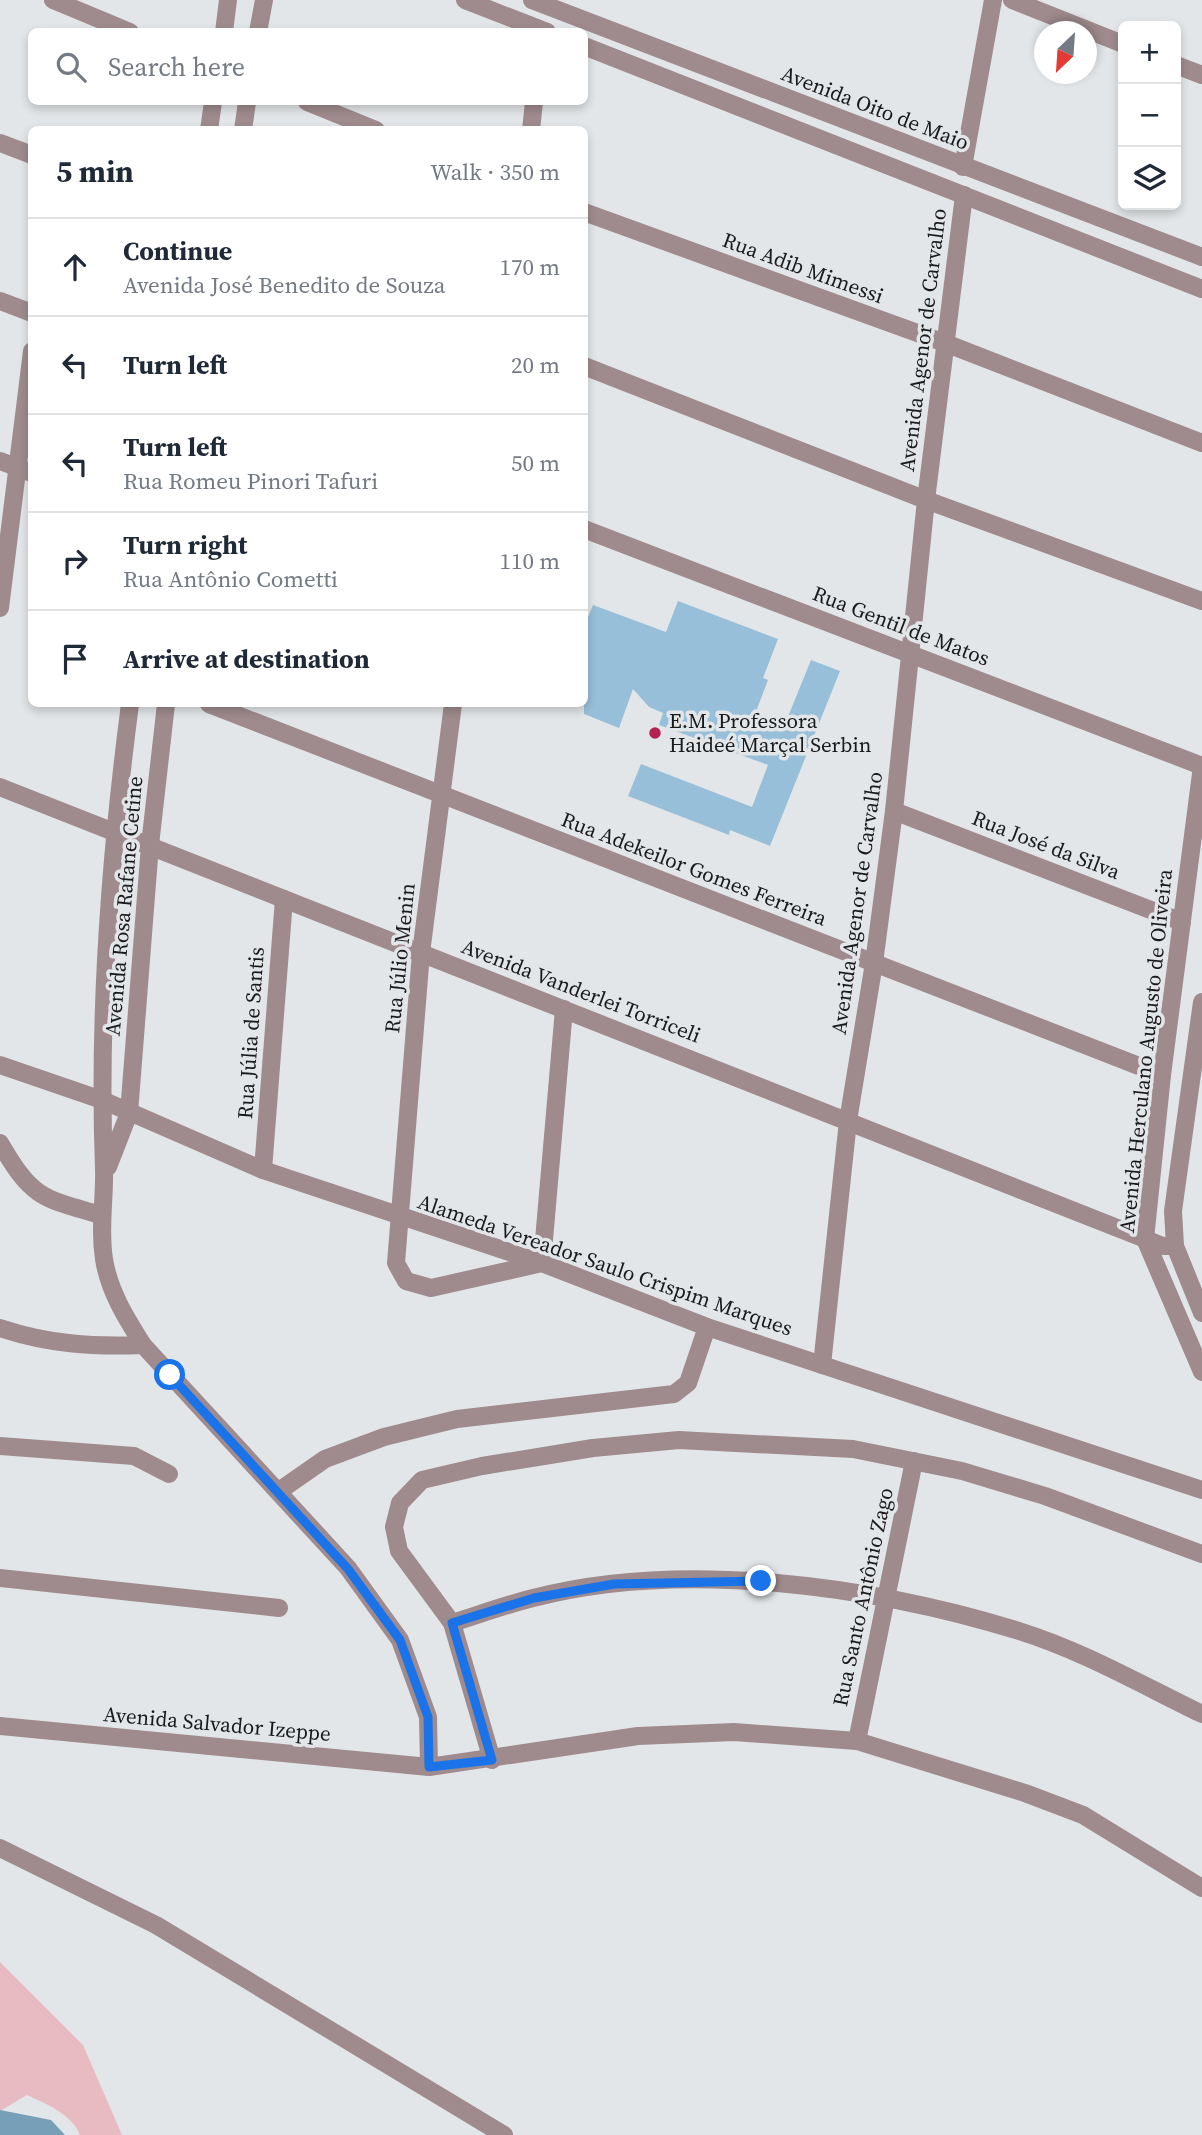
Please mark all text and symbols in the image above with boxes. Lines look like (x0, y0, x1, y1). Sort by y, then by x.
north arrow (1034, 21, 1097, 84)
map controls (1118, 21, 1181, 210)
button: + (1118, 21, 1181, 84)
search box (28, 28, 588, 105)
icon: search (52, 48, 90, 86)
text: Search here (108, 49, 245, 85)
street label: Avenida Oito de Maio (777, 58, 973, 157)
button: − (1118, 84, 1181, 147)
button: layers (1118, 147, 1181, 210)
text: 5 min (56, 151, 134, 192)
text: Walk · 350 m (430, 156, 560, 188)
street label: Avenida Agenor de Carvalho (892, 207, 953, 473)
street label: Rua Adib Mimessi (719, 225, 888, 310)
text: Continue (123, 233, 232, 269)
icon: ahead (56, 248, 94, 286)
text: 170 m (499, 251, 560, 283)
text: Avenida José Benedito de Souza (123, 269, 445, 301)
icon: left (56, 346, 94, 384)
text: Turn left (123, 347, 227, 383)
text: 20 m (511, 349, 560, 381)
text: Turn left (123, 429, 227, 465)
icon: left (56, 444, 94, 482)
text: 50 m (511, 447, 560, 479)
text: Rua Romeu Pinori Tafuri (123, 465, 378, 497)
text: Turn right (123, 527, 247, 563)
icon: right (56, 542, 94, 580)
text: 110 m (499, 545, 560, 577)
text: Rua Antônio Cometti (123, 563, 338, 595)
street label: Rua Gentil de Matos (809, 578, 994, 673)
icon: arrive (56, 640, 94, 678)
text: Arrive at destination (123, 641, 370, 677)
place label: E.M. Professora Haideé Marçal Serbin (669, 706, 872, 759)
marker: E.M. Professora Haideé Marçal Serbin (647, 725, 663, 741)
street label: Avenida Agenor de Carvalho (824, 770, 889, 1036)
street label: Avenida Rosa Rafane Cetine (98, 775, 149, 1037)
street label: Rua José da Silva (968, 803, 1125, 886)
street label: Rua Adekeilor Gomes Ferreira (557, 804, 831, 933)
street label: Avenida Herculano Augusto de Oliveira (1112, 867, 1179, 1234)
street label: Rua Júlio Menin (377, 881, 422, 1034)
street label: Avenida Vanderlei Torriceli (457, 931, 705, 1050)
street label: Rua Júlia de Santis (230, 946, 271, 1120)
street label: Alameda Vereador Saulo Crispim Marques (414, 1187, 796, 1342)
route start (154, 1359, 185, 1390)
street label: Rua Santo Antônio Zago (825, 1485, 900, 1709)
route end (745, 1565, 776, 1596)
street label: Avenida Salvador Izeppe (102, 1699, 332, 1748)

